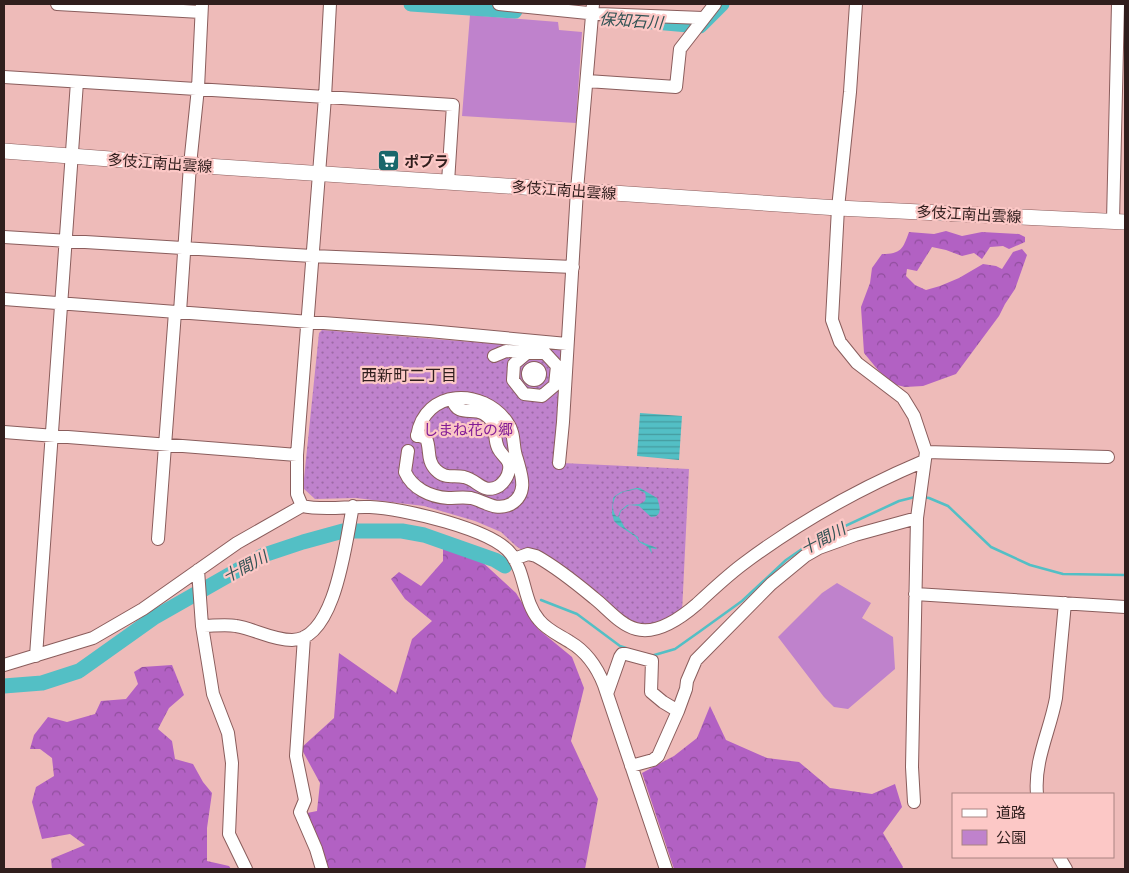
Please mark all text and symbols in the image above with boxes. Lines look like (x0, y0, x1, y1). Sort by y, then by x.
water label: 保知石川 (598, 8, 666, 34)
supermarket icon: ポプラ (376, 149, 400, 173)
street label: 多伎江南出雲線 (107, 150, 213, 176)
place label: ポプラ (404, 152, 449, 171)
street label: 多伎江南出雲線 (511, 177, 617, 203)
street label: 多伎江南出雲線 (916, 202, 1022, 226)
district label: 西新町二丁目 (361, 365, 457, 386)
park label: しまね花の郷 (423, 420, 513, 439)
water label: 十間川 (797, 518, 851, 560)
water label: 十間川 (219, 546, 273, 588)
legend (952, 793, 1114, 858)
text: 道路 (996, 803, 1026, 822)
text: 公園 (996, 828, 1026, 847)

